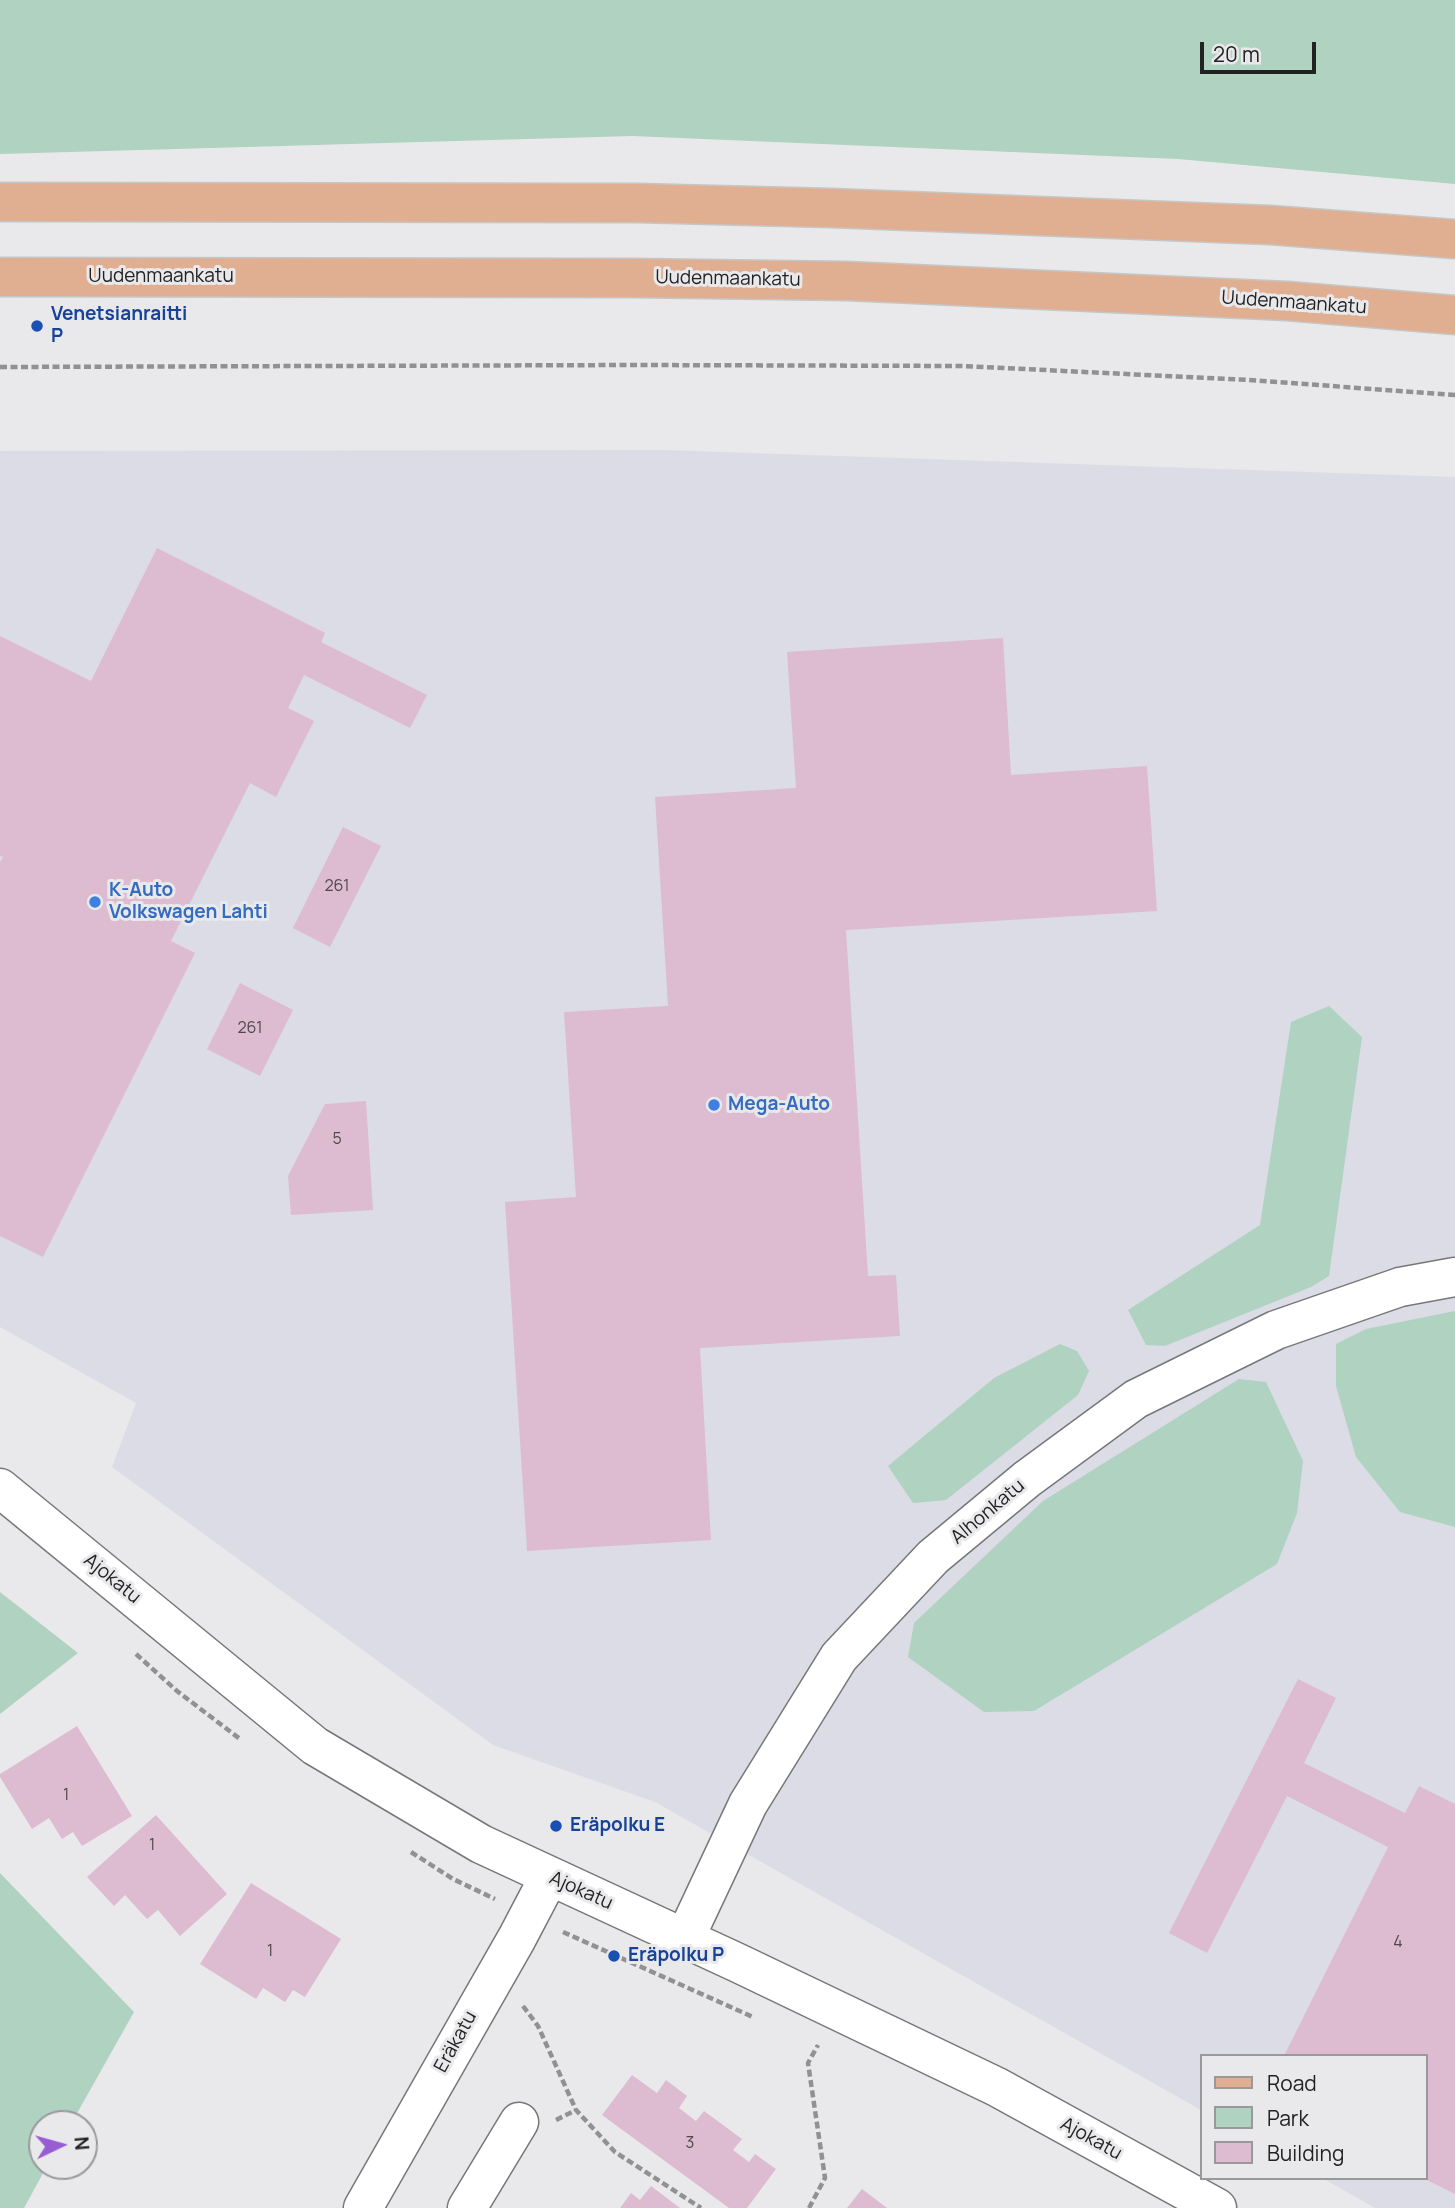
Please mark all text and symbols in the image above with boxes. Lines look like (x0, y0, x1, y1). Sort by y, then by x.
scale bar (1203, 28, 1318, 72)
text: 20 m (1213, 40, 1260, 68)
street label: Uudenmaankatu (88, 266, 234, 288)
street label: Uudenmaankatu (655, 266, 801, 292)
street label: Uudenmaankatu (1221, 287, 1367, 319)
place label: Venetsianraitti P (51, 304, 187, 348)
marker: Venetsianraitti P (29, 318, 45, 334)
house number: 261 (324, 877, 350, 897)
place label: K-Auto Volkswagen Lahti (109, 880, 268, 924)
marker: K-Auto Volkswagen Lahti (87, 894, 103, 910)
house number: 261 (237, 1019, 263, 1039)
place label: Mega-Auto (728, 1094, 830, 1116)
marker: Mega-Auto (706, 1097, 722, 1113)
house number: 5 (332, 1130, 342, 1150)
street label: Alhonkatu (947, 1475, 1029, 1549)
street label: Ajokatu (79, 1549, 145, 1609)
house number: 1 (63, 1786, 69, 1806)
place label: Eräpolku E (570, 1815, 665, 1837)
marker: Eräpolku E (548, 1818, 564, 1834)
house number: 1 (149, 1836, 155, 1856)
street label: Ajokatu (546, 1867, 616, 1915)
house number: 4 (1393, 1933, 1403, 1953)
house number: 1 (267, 1942, 273, 1962)
place label: Eräpolku P (628, 1945, 724, 1967)
marker: Eräpolku P (606, 1948, 622, 1964)
street label: Eräkatu (430, 2007, 482, 2077)
legend (1200, 2054, 1427, 2180)
text: Road (1267, 2069, 1317, 2097)
text: Park (1267, 2104, 1309, 2132)
north arrow (28, 2110, 98, 2180)
street label: Ajokatu (1056, 2113, 1126, 2165)
house number: 3 (686, 2134, 694, 2154)
text: N (68, 2135, 95, 2151)
text: Building (1267, 2139, 1344, 2167)

